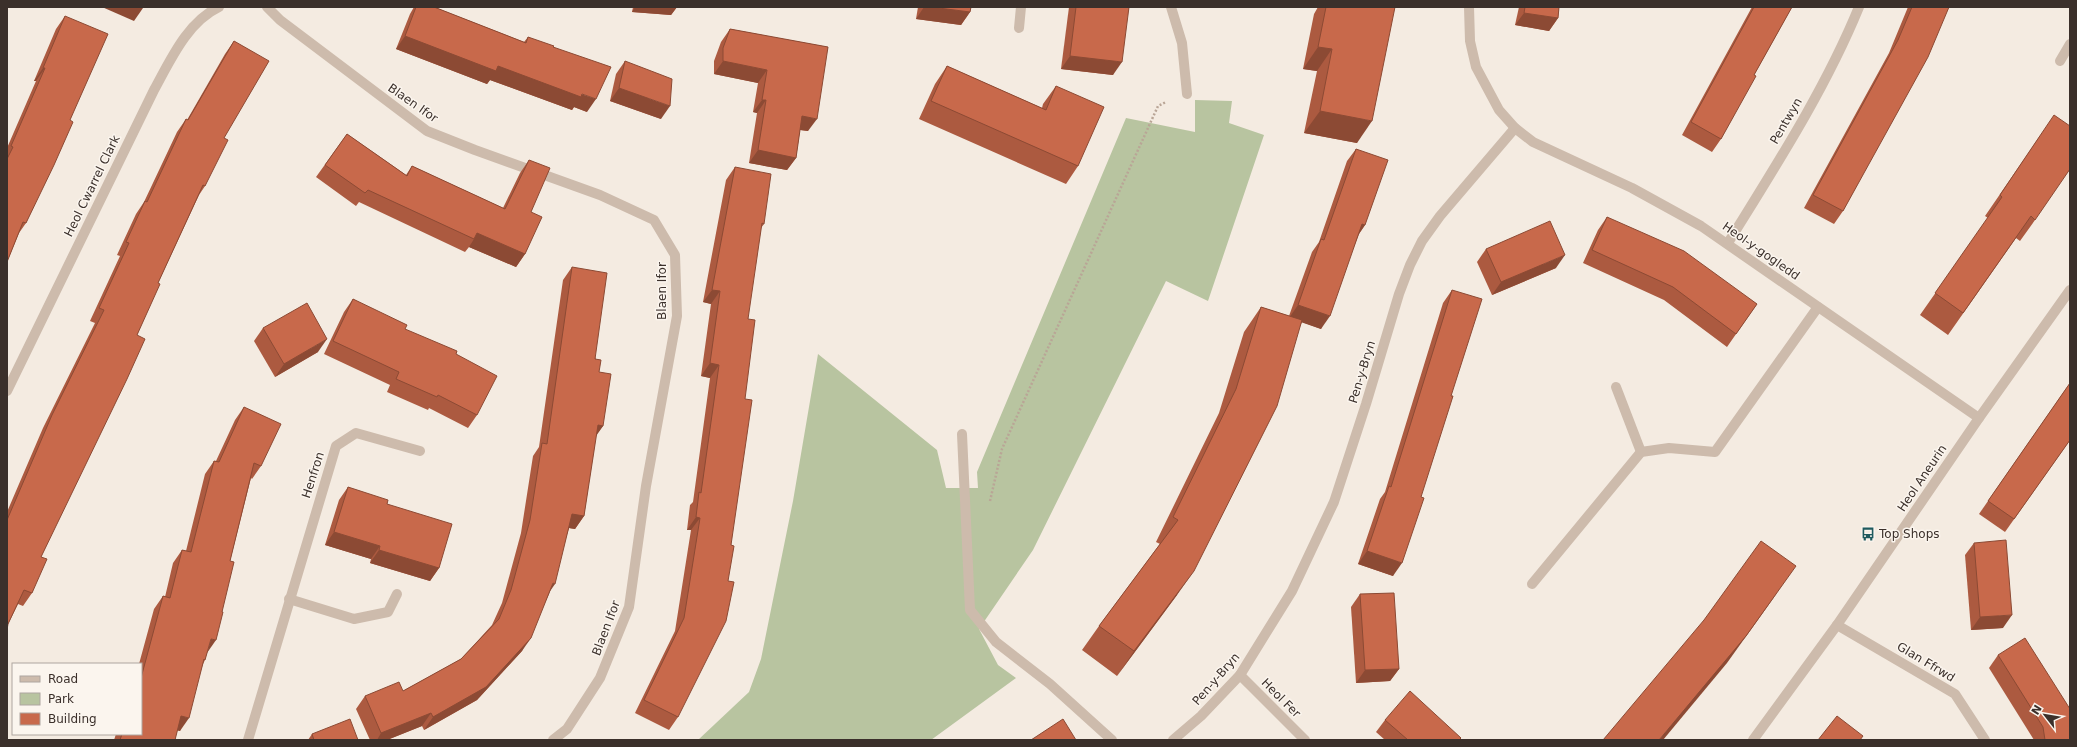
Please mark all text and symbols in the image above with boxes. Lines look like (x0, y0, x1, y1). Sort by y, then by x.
street label: Blaen Ifor (385, 81, 441, 125)
street label: Pentwyn (1767, 95, 1805, 147)
street label: Heol Cwarrel Clark (61, 133, 123, 239)
street label: Heol-y-gogledd (1720, 219, 1802, 283)
street label: Blaen Ifor (655, 262, 669, 320)
street label: Pen-y-Bryn (1346, 339, 1378, 405)
street label: Heol Aneurin (1895, 442, 1949, 514)
street label: Henfron (299, 450, 327, 500)
bus stop icon: Top Shops (1860, 526, 1876, 542)
place label: Top Shops (1878, 527, 1940, 541)
street label: Blaen Ifor (589, 598, 623, 657)
street label: Glan Ffrwd (1895, 639, 1957, 685)
street label: Pen-y-Bryn (1190, 650, 1242, 708)
legend (12, 663, 142, 735)
text: Road (48, 672, 78, 686)
street label: Heol Fer (1259, 676, 1303, 720)
text: Park (48, 692, 74, 706)
north arrow (2025, 695, 2065, 735)
text: N (2029, 703, 2045, 717)
text: Building (48, 712, 97, 726)

